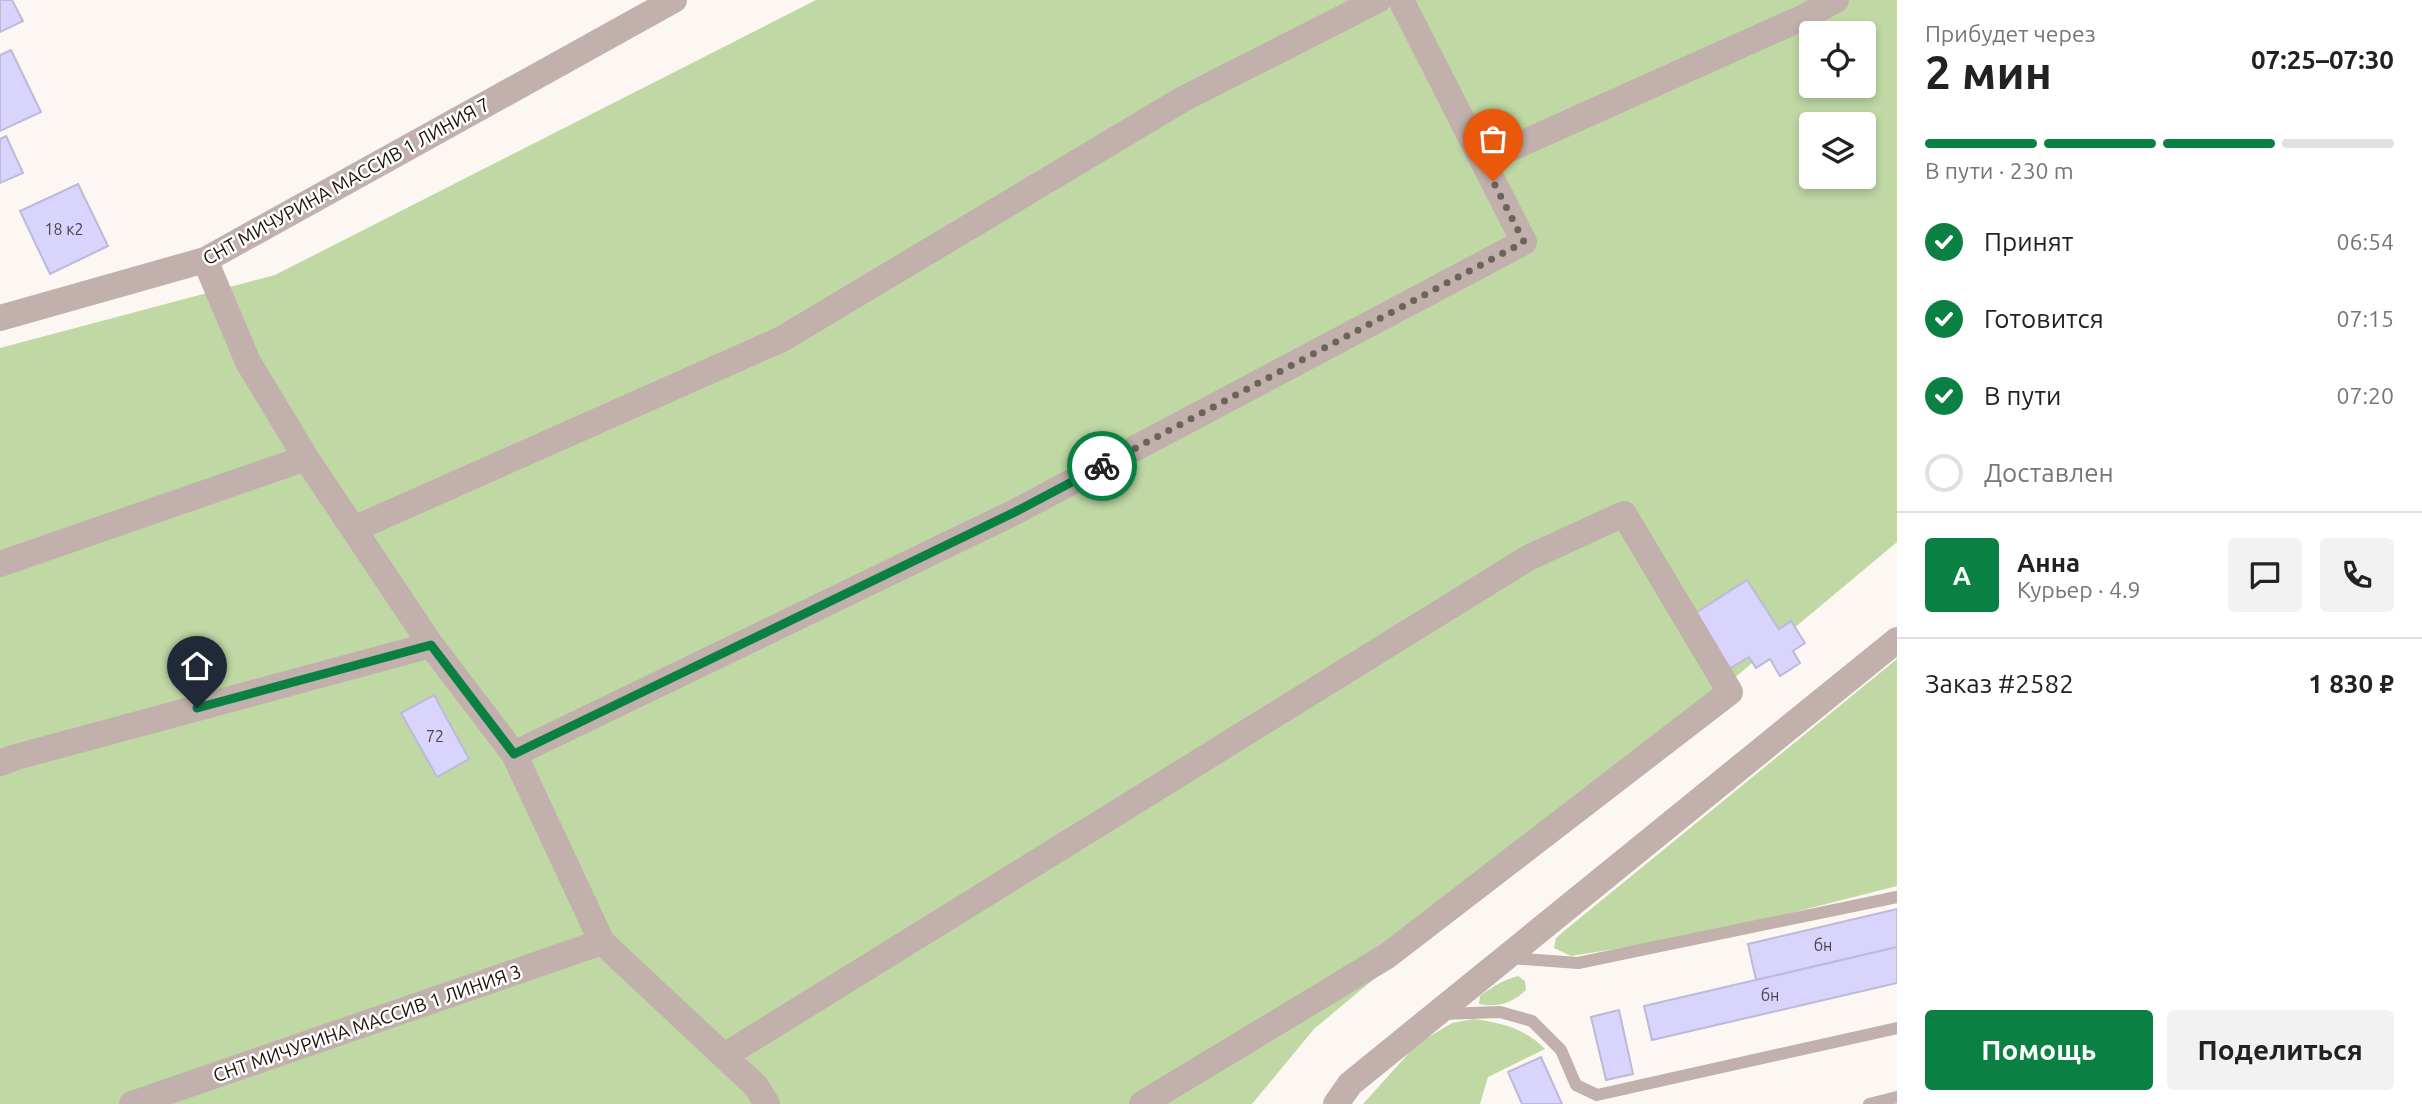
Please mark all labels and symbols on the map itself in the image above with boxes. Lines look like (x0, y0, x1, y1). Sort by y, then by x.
street label: СНТ МИЧУРИНА МАССИВ 1 ЛИНИЯ 7 (199, 93, 493, 269)
pin (1463, 109, 1523, 181)
house number: 18 к2 (45, 220, 83, 238)
courier (1067, 431, 1137, 501)
pin (167, 636, 227, 708)
house number: 72 (426, 727, 444, 745)
house number: бн (1814, 936, 1832, 954)
street label: СНТ МИЧУРИНА МАССИВ 1 ЛИНИЯ 3 (210, 960, 524, 1086)
house number: бн (1761, 986, 1779, 1004)

